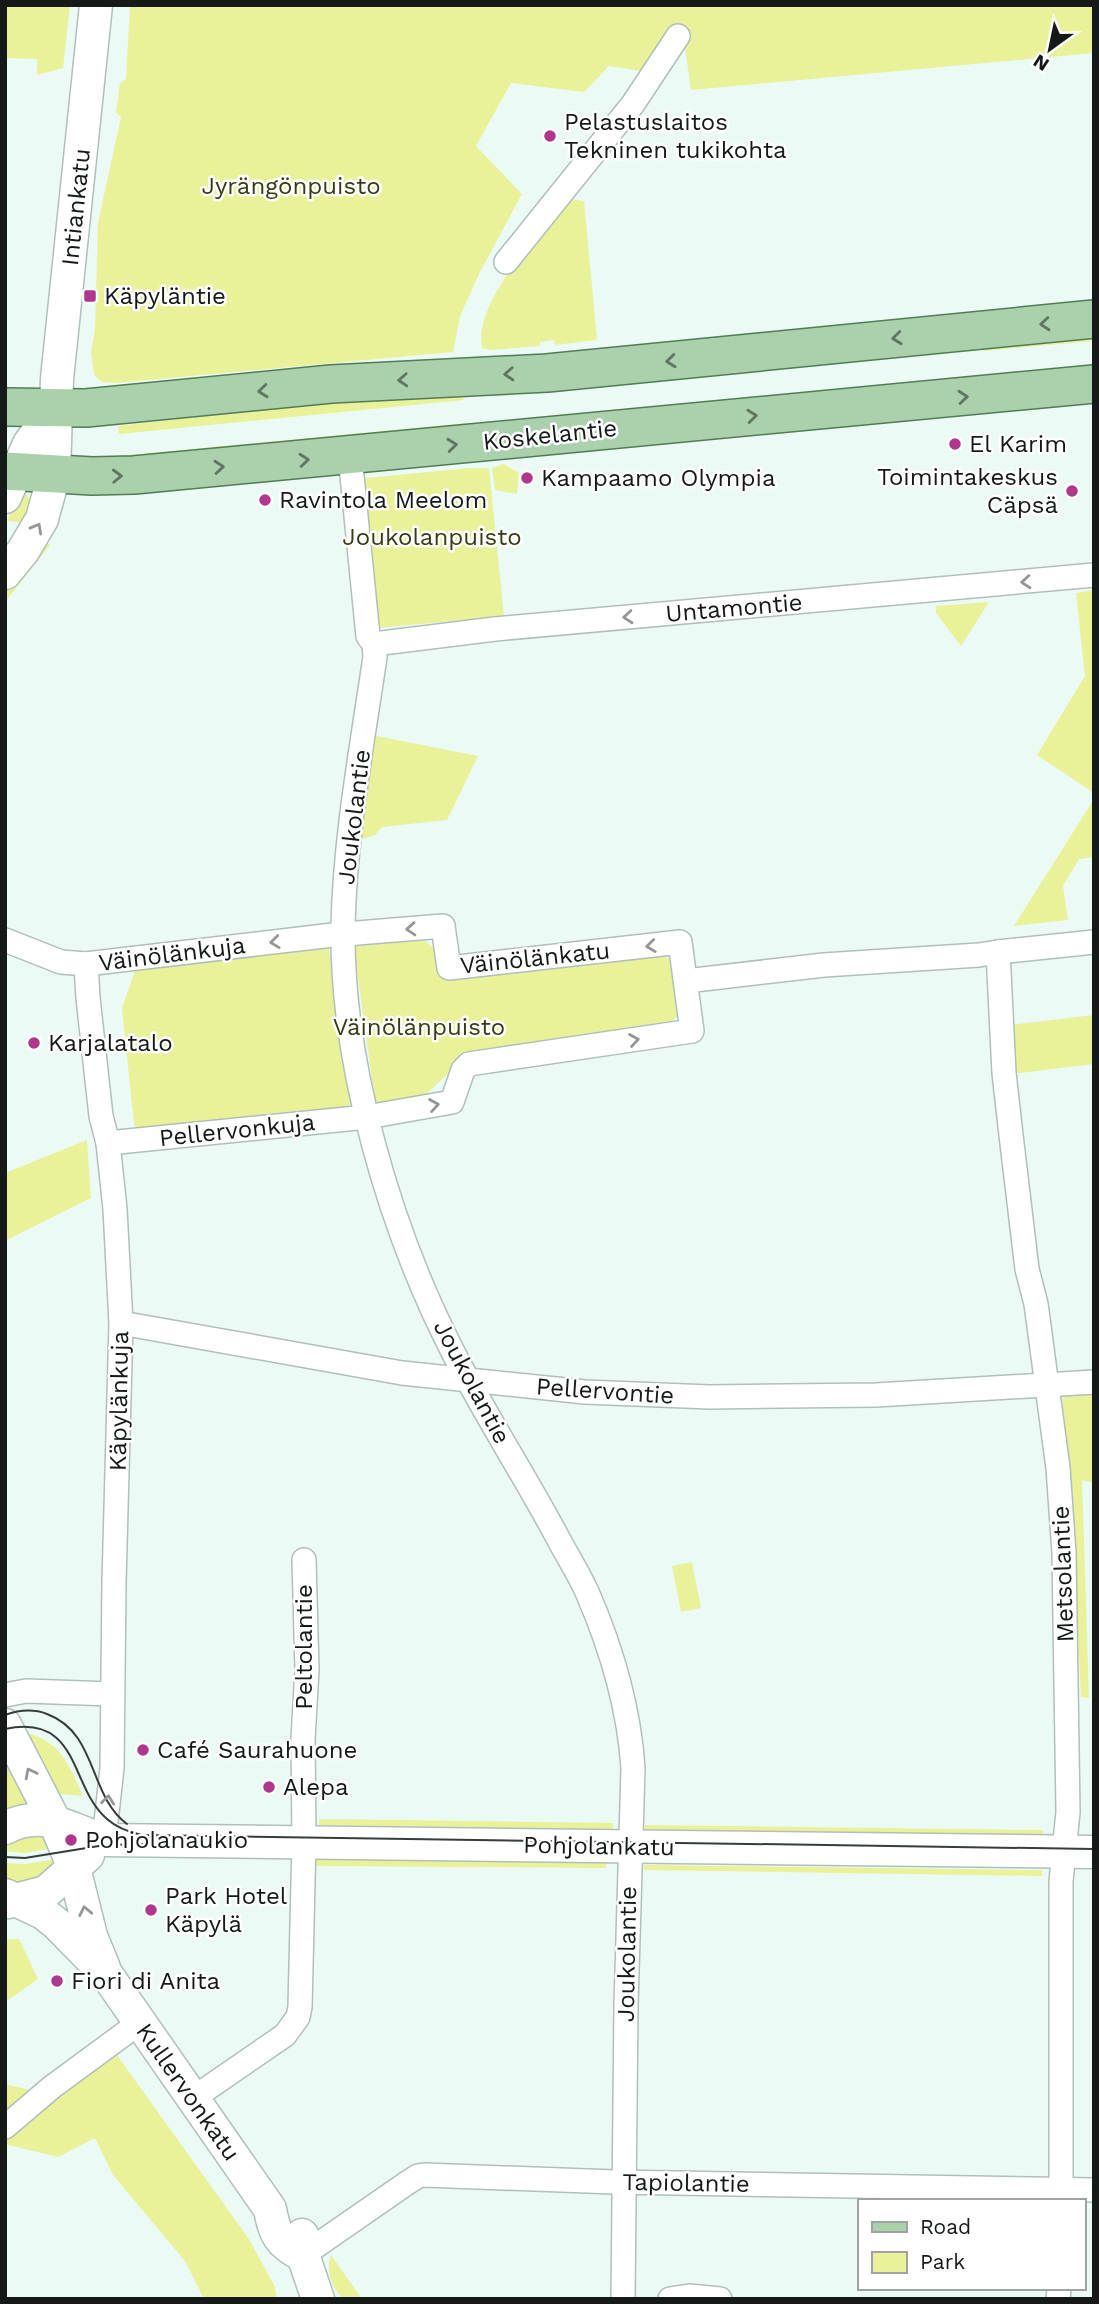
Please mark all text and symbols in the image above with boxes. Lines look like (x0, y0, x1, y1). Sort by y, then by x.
north arrow (1015, 14, 1085, 84)
text: N (1029, 49, 1053, 76)
place label: Pelastuslaitos Tekninen tukikohta (564, 108, 787, 164)
marker: Pelastuslaitos Tekninen tukikohta (542, 128, 558, 144)
street label: Intiankatu (56, 147, 96, 267)
park label: Jyrängönpuisto (201, 172, 381, 200)
place label: Käpyläntie (104, 282, 226, 310)
marker: Käpyläntie (82, 288, 98, 304)
one-way arrow (1039, 316, 1051, 331)
one-way arrow (891, 330, 902, 345)
one-way arrow (665, 353, 676, 368)
one-way arrow (503, 367, 514, 382)
one-way arrow (397, 373, 408, 388)
one-way arrow (257, 383, 268, 398)
one-way arrow (958, 390, 969, 405)
one-way arrow (747, 409, 758, 424)
street label: Koskelantie (482, 414, 618, 456)
place label: El Karim (969, 430, 1067, 458)
marker: El Karim (947, 436, 963, 452)
one-way arrow (447, 438, 458, 453)
one-way arrow (299, 453, 310, 468)
one-way arrow (213, 460, 224, 475)
place label: Toimintakeskus Cäpsä (877, 463, 1058, 519)
place label: Kampaamo Olympia (541, 464, 776, 492)
one-way arrow (111, 469, 122, 484)
marker: Kampaamo Olympia (519, 470, 535, 486)
marker: Toimintakeskus Cäpsä (1064, 483, 1080, 499)
place label: Ravintola Meelom (279, 486, 487, 514)
marker: Ravintola Meelom (257, 492, 273, 508)
one-way arrow (29, 522, 42, 535)
park label: Joukolanpuisto (342, 523, 522, 551)
one-way arrow (1020, 574, 1031, 589)
street label: Untamontie (664, 588, 804, 628)
one-way arrow (623, 609, 634, 624)
street label: Joukolantie (332, 748, 376, 886)
one-way arrow (406, 921, 417, 936)
street label: Väinölänkuja (97, 931, 247, 977)
one-way arrow (269, 934, 281, 949)
street label: Väinölänkatu (459, 936, 611, 980)
one-way arrow (645, 938, 657, 953)
park label: Väinölänpuisto (333, 1013, 505, 1041)
place label: Karjalatalo (48, 1029, 173, 1057)
one-way arrow (628, 1033, 639, 1048)
marker: Karjalatalo (26, 1035, 42, 1051)
one-way arrow (428, 1099, 440, 1114)
street label: Pellervonkuja (158, 1108, 316, 1152)
street label: Joukolantie (428, 1315, 516, 1449)
street label: Käpylänkuja (104, 1331, 134, 1471)
street label: Pellervontie (535, 1372, 675, 1410)
street label: Metsolantie (1047, 1505, 1079, 1643)
street label: Peltolantie (290, 1584, 318, 1710)
place label: Café Saurahuone (157, 1736, 357, 1764)
marker: Café Saurahuone (135, 1742, 151, 1758)
one-way arrow (24, 1767, 38, 1780)
place label: Alepa (283, 1773, 349, 1801)
marker: Alepa (261, 1779, 277, 1795)
one-way arrow (101, 1795, 116, 1806)
place label: Pohjolanaukio (85, 1826, 248, 1854)
street label: Pohjolankatu (523, 1831, 675, 1861)
marker: Pohjolanaukio (63, 1832, 79, 1848)
place label: Park Hotel Käpylä (165, 1882, 288, 1938)
street label: Joukolantie (612, 1886, 642, 2022)
marker: Park Hotel Käpylä (143, 1902, 159, 1918)
one-way arrow (79, 1905, 93, 1917)
place label: Fiori di Anita (71, 1967, 220, 1995)
marker: Fiori di Anita (49, 1973, 65, 1989)
street label: Kullervonkatu (130, 2018, 246, 2166)
street label: Tapiolantie (622, 2168, 750, 2198)
legend (858, 2199, 1085, 2290)
text: Road (920, 2214, 971, 2239)
text: Park (920, 2249, 965, 2274)

